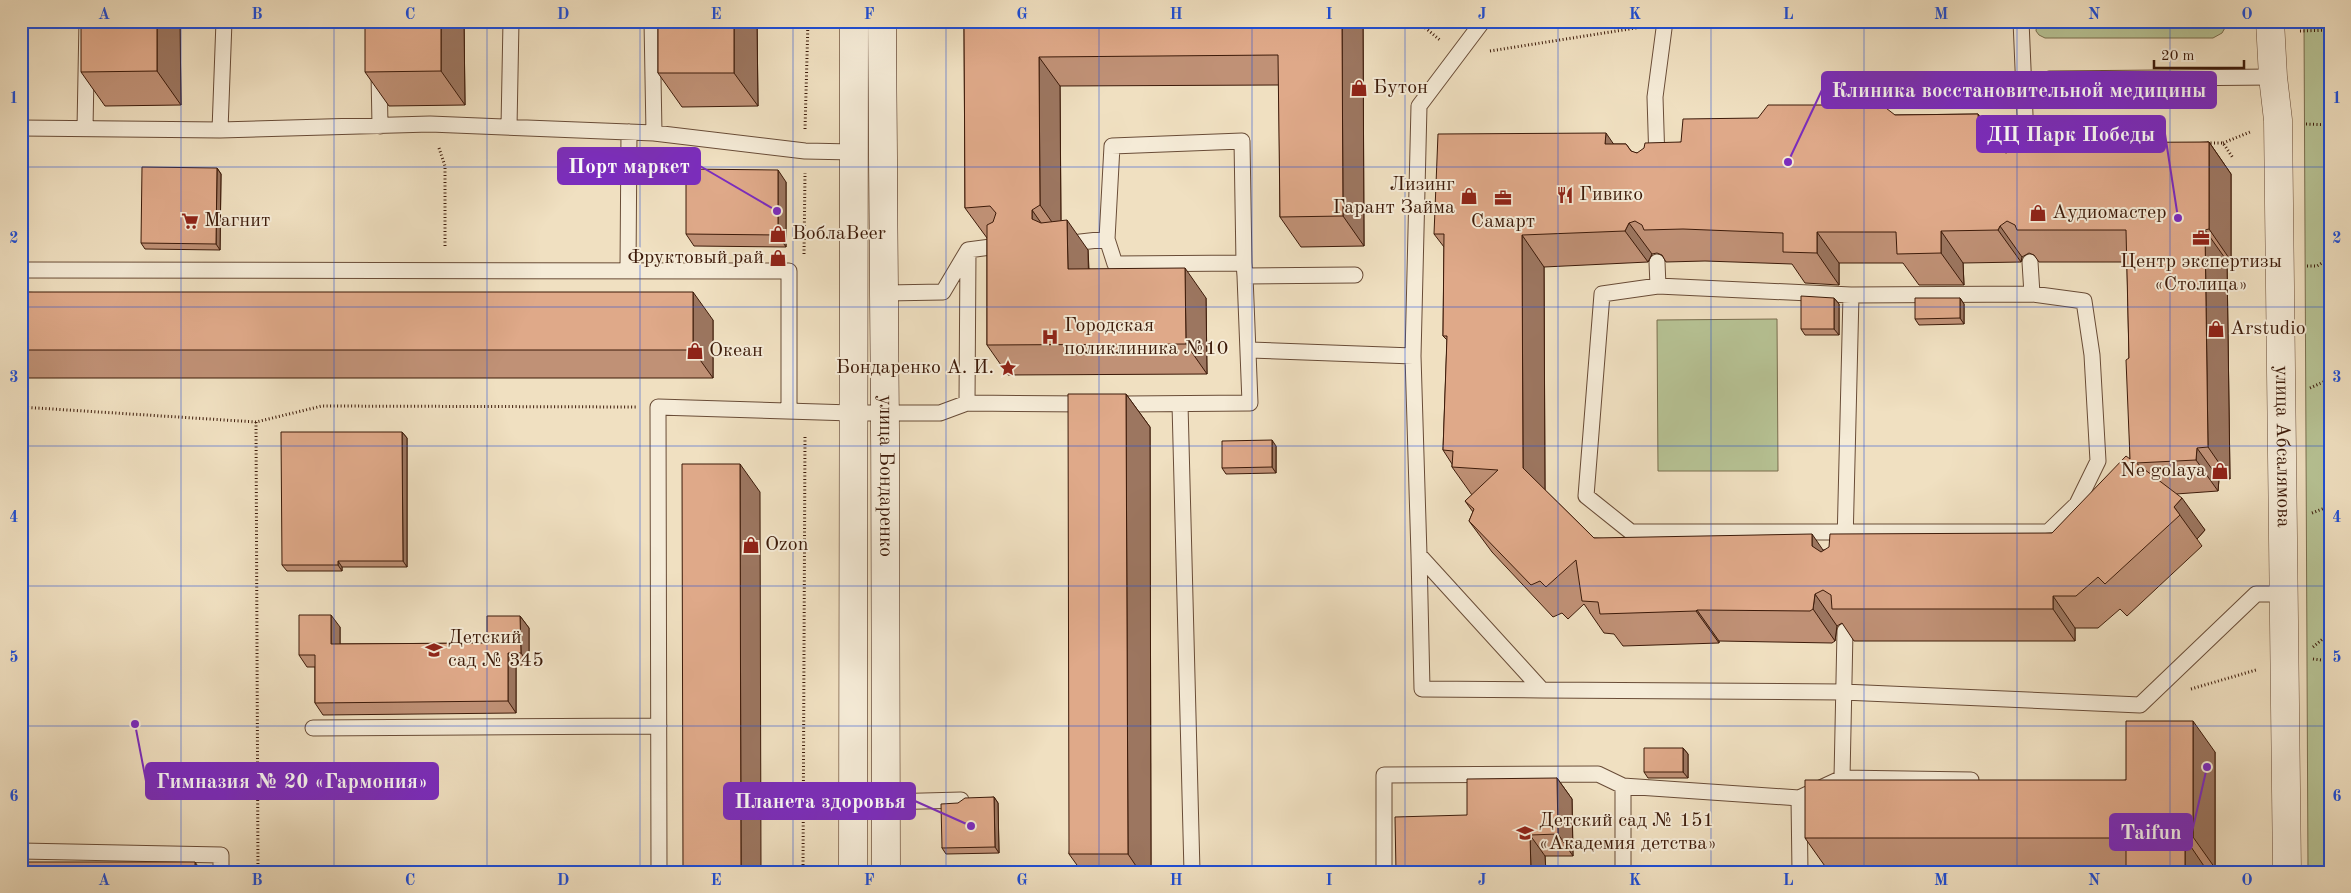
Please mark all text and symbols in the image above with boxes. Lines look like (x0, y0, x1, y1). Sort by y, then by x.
text: A (98, 7, 110, 23)
text: B (251, 7, 263, 23)
text: C (405, 7, 415, 23)
text: D (557, 7, 569, 23)
text: E (710, 7, 722, 23)
text: F (864, 7, 875, 23)
text: G (1016, 7, 1028, 23)
text: H (1169, 7, 1183, 23)
text: I (1325, 7, 1333, 23)
text: J (1478, 7, 1487, 23)
text: K (1629, 7, 1641, 23)
text: L (1783, 7, 1794, 23)
text: M (1934, 7, 1948, 23)
text: N (2088, 7, 2101, 23)
text: O (2241, 7, 2253, 23)
scale bar (2154, 38, 2244, 70)
text: 20 m (2161, 49, 2195, 64)
callout: Клиника восстановительной медицины (1822, 72, 2216, 108)
shop icon: Бутон (1349, 78, 1369, 98)
place label: Бутон (1373, 78, 1428, 98)
text: Клиника восстановительной медицины (1832, 81, 2206, 102)
text: 1 (9, 91, 19, 107)
text: 1 (2332, 91, 2342, 107)
callout: ДЦ Парк Победы (1977, 116, 2165, 152)
text: ДЦ Парк Победы (1987, 125, 2155, 146)
callout: Порт маркет (558, 148, 700, 184)
text: Порт маркет (568, 157, 690, 178)
place label: Лизинг Гарант Займа (1332, 175, 1455, 218)
restaurant icon: Гивико (1555, 185, 1575, 205)
place label: Гивико (1579, 185, 1643, 205)
shop icon: Лизинг Гарант Займа (1459, 186, 1479, 206)
office icon: Самарт (1493, 188, 1513, 208)
shop icon: Аудиомастер (2028, 203, 2048, 223)
place label: Аудиомастер (2052, 203, 2167, 223)
supermarket icon: Магнит (180, 211, 200, 231)
place label: Магнит (204, 211, 271, 231)
place label: Самарт (1471, 212, 1535, 232)
shop icon: ВоблаBeer (768, 224, 788, 244)
place label: ВоблаBeer (792, 224, 886, 244)
office icon: Центр экспертизы «Столица» (2191, 228, 2211, 248)
text: 2 (9, 231, 19, 247)
text: 2 (2332, 231, 2342, 247)
place label: Фруктовый рай (627, 248, 764, 268)
shop icon: Фруктовый рай (768, 248, 788, 268)
place label: Центр экспертизы «Столица» (2120, 252, 2282, 295)
place label: Городская поликлиника №10 (1064, 316, 1228, 359)
shop icon: Arstudio (2206, 319, 2226, 339)
place label: Arstudio (2230, 319, 2306, 339)
hospital icon: Городская поликлиника №10 (1040, 327, 1060, 347)
shop icon: Океан (685, 341, 705, 361)
place label: Океан (709, 341, 763, 361)
place label: Бондаренко А. И. (836, 358, 994, 378)
place icon: Бондаренко А. И. (998, 358, 1018, 378)
street label: улица Абсалямова (2271, 365, 2293, 528)
text: 3 (9, 370, 19, 386)
text: 3 (2332, 370, 2342, 386)
street label: улица Бондаренко (875, 395, 895, 557)
place label: Ne golaya (2120, 461, 2206, 481)
shop icon: Ne golaya (2210, 461, 2230, 481)
text: 4 (9, 510, 19, 526)
text: 4 (2332, 510, 2342, 526)
shop icon: Ozon (741, 535, 761, 555)
place label: Ozon (765, 535, 809, 555)
place label: Детский сад № 345 (448, 628, 544, 671)
school or university icon: Детский сад № 345 (424, 640, 444, 660)
text: 5 (9, 650, 19, 666)
text: 5 (2332, 650, 2342, 666)
callout: Гимназия № 20 «Гармония» (146, 763, 438, 799)
text: Гимназия № 20 «Гармония» (156, 772, 428, 793)
callout: Планета здоровья (724, 783, 915, 819)
text: 6 (9, 789, 19, 805)
text: 6 (2332, 789, 2342, 805)
text: Планета здоровья (734, 792, 906, 813)
place label: Детский сад № 151 «Академия детства» (1539, 811, 1717, 854)
callout: Taifun (2110, 814, 2192, 850)
school or university icon: Детский сад № 151 «Академия детства» (1515, 823, 1535, 843)
text: Taifun (2120, 823, 2182, 844)
text: A (98, 873, 110, 889)
text: B (251, 873, 263, 889)
text: C (405, 873, 415, 889)
text: D (557, 873, 569, 889)
text: E (710, 873, 722, 889)
text: F (864, 873, 875, 889)
text: G (1016, 873, 1028, 889)
text: H (1169, 873, 1183, 889)
text: I (1325, 873, 1333, 889)
text: J (1478, 873, 1487, 889)
text: K (1629, 873, 1641, 889)
text: L (1783, 873, 1794, 889)
text: M (1934, 873, 1948, 889)
text: N (2088, 873, 2101, 889)
text: O (2241, 873, 2253, 889)

